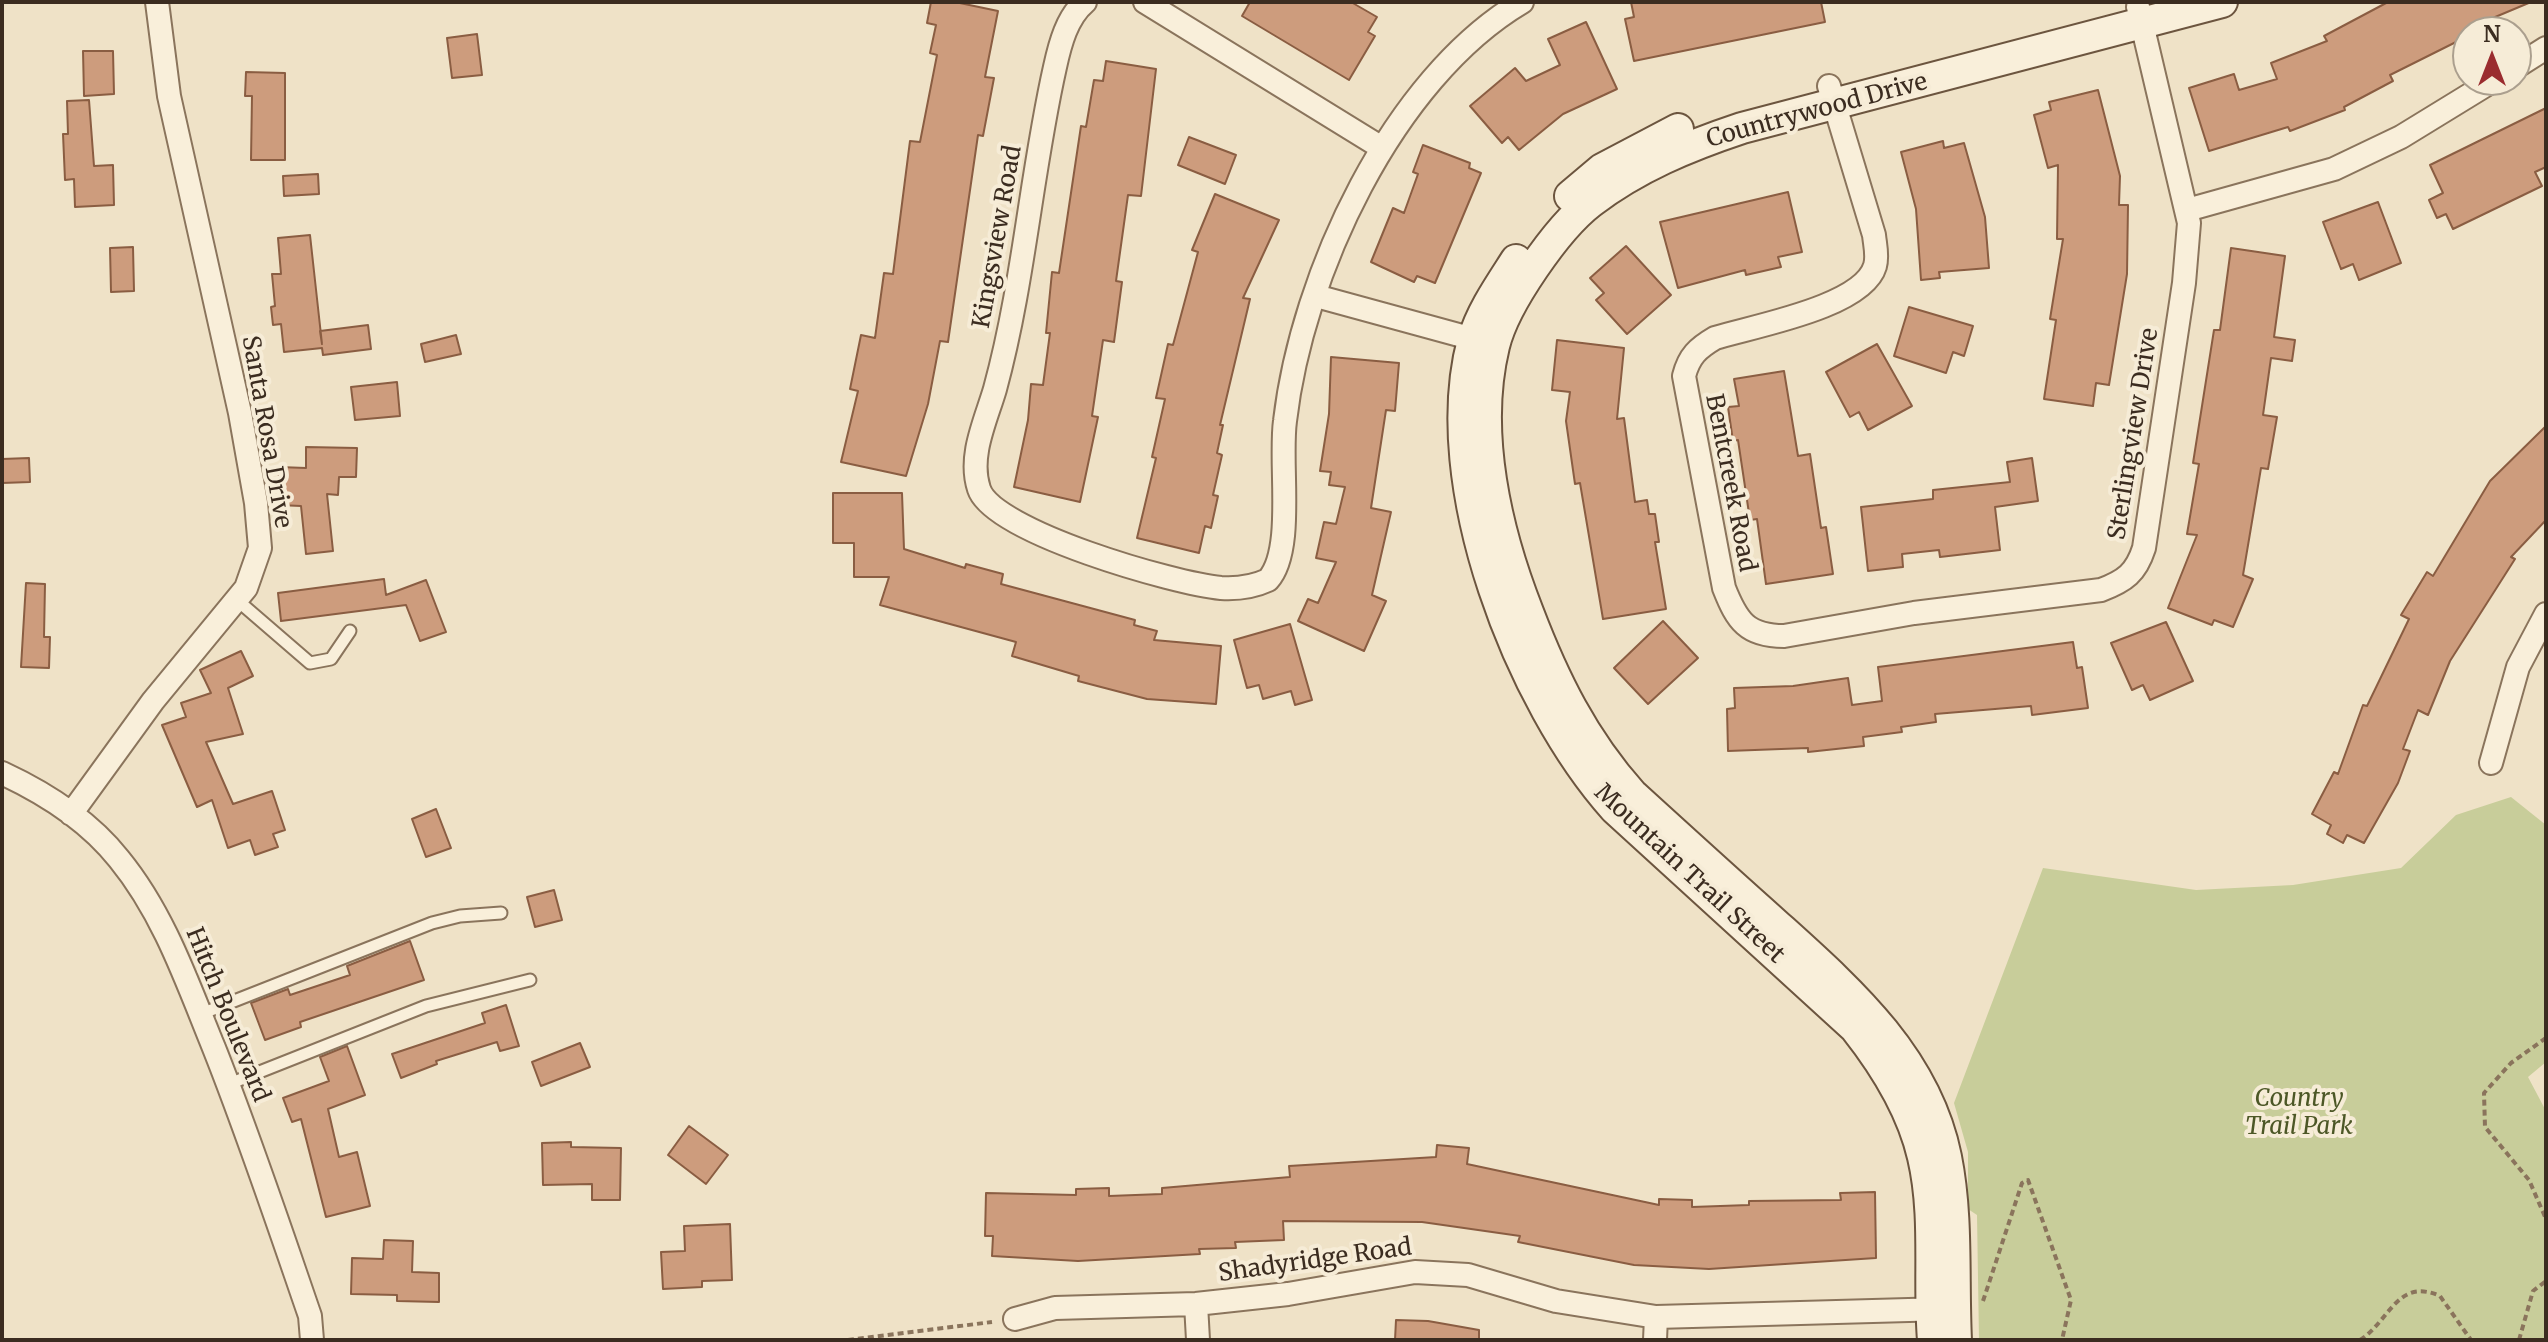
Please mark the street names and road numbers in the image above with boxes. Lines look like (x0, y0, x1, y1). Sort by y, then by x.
street label: Countrywood Drive (1704, 68, 1930, 154)
street label: Kingsview Road (968, 143, 1028, 331)
street label: Sterlingview Drive (2103, 326, 2165, 542)
street label: Santa Rosa Drive (235, 334, 297, 530)
street label: Bentcreek Road (1699, 392, 1761, 574)
street label: Mountain Trail Street (1588, 778, 1790, 970)
street label: Hitch Boulevard (179, 924, 275, 1106)
street label: Shadyridge Road (1216, 1233, 1414, 1289)

